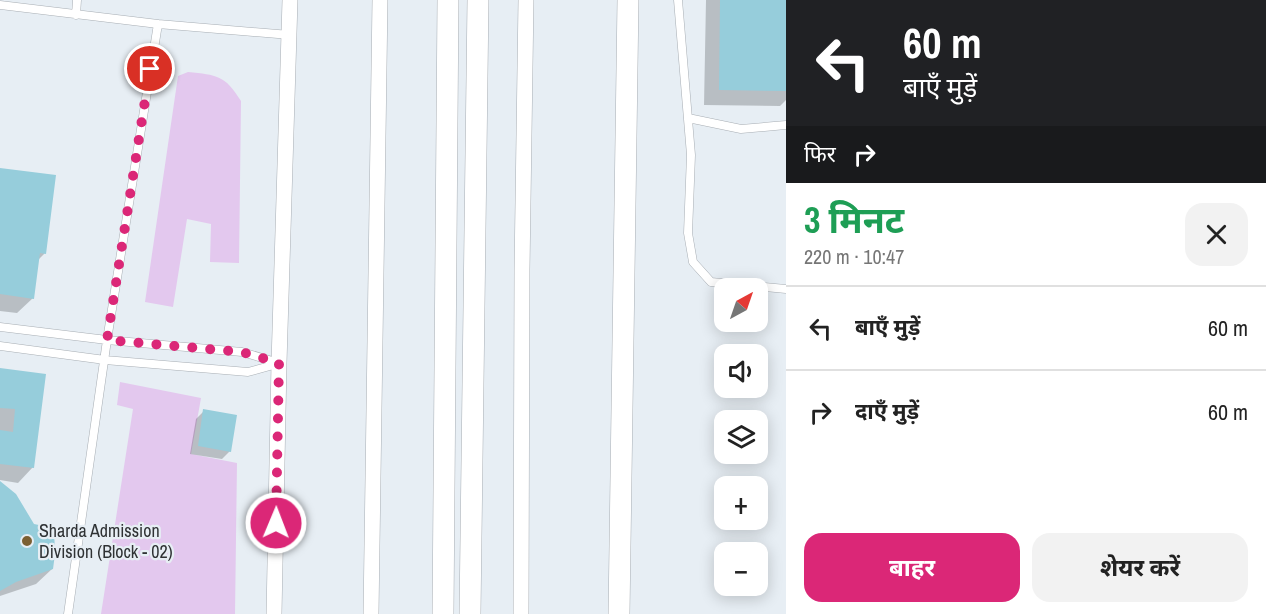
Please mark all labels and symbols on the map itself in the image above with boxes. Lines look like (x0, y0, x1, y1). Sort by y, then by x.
pin (124, 43, 175, 94)
north arrow (714, 278, 768, 332)
position arrow (244, 491, 308, 555)
place label: Sharda Admission Division (Block - 02) (39, 518, 173, 564)
marker: Sharda Admission Division (Block - 02) (20, 534, 34, 548)

